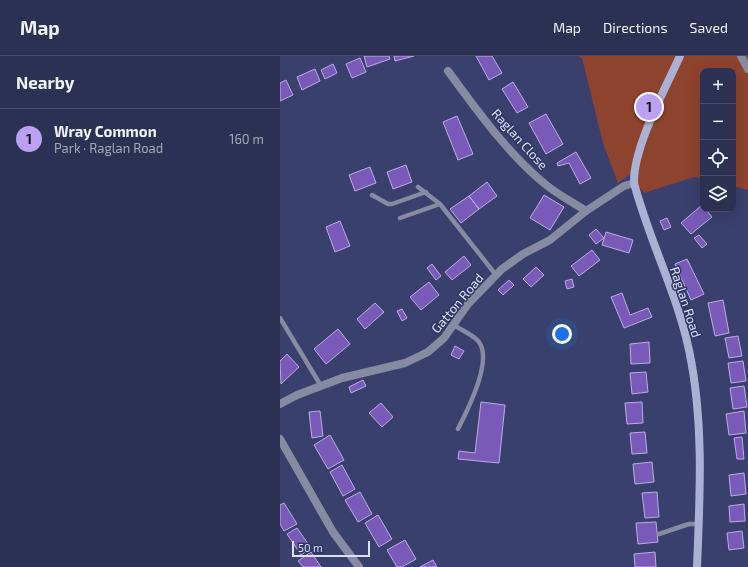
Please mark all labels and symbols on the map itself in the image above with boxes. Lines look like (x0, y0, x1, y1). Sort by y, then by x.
pin: 1 (636, 92, 662, 122)
street label: Raglan Close (489, 105, 551, 173)
street label: Raglan Road (667, 264, 705, 340)
street label: Gatton Road (427, 270, 487, 336)
your location (552, 324, 572, 344)
scale bar (292, 539, 370, 558)

